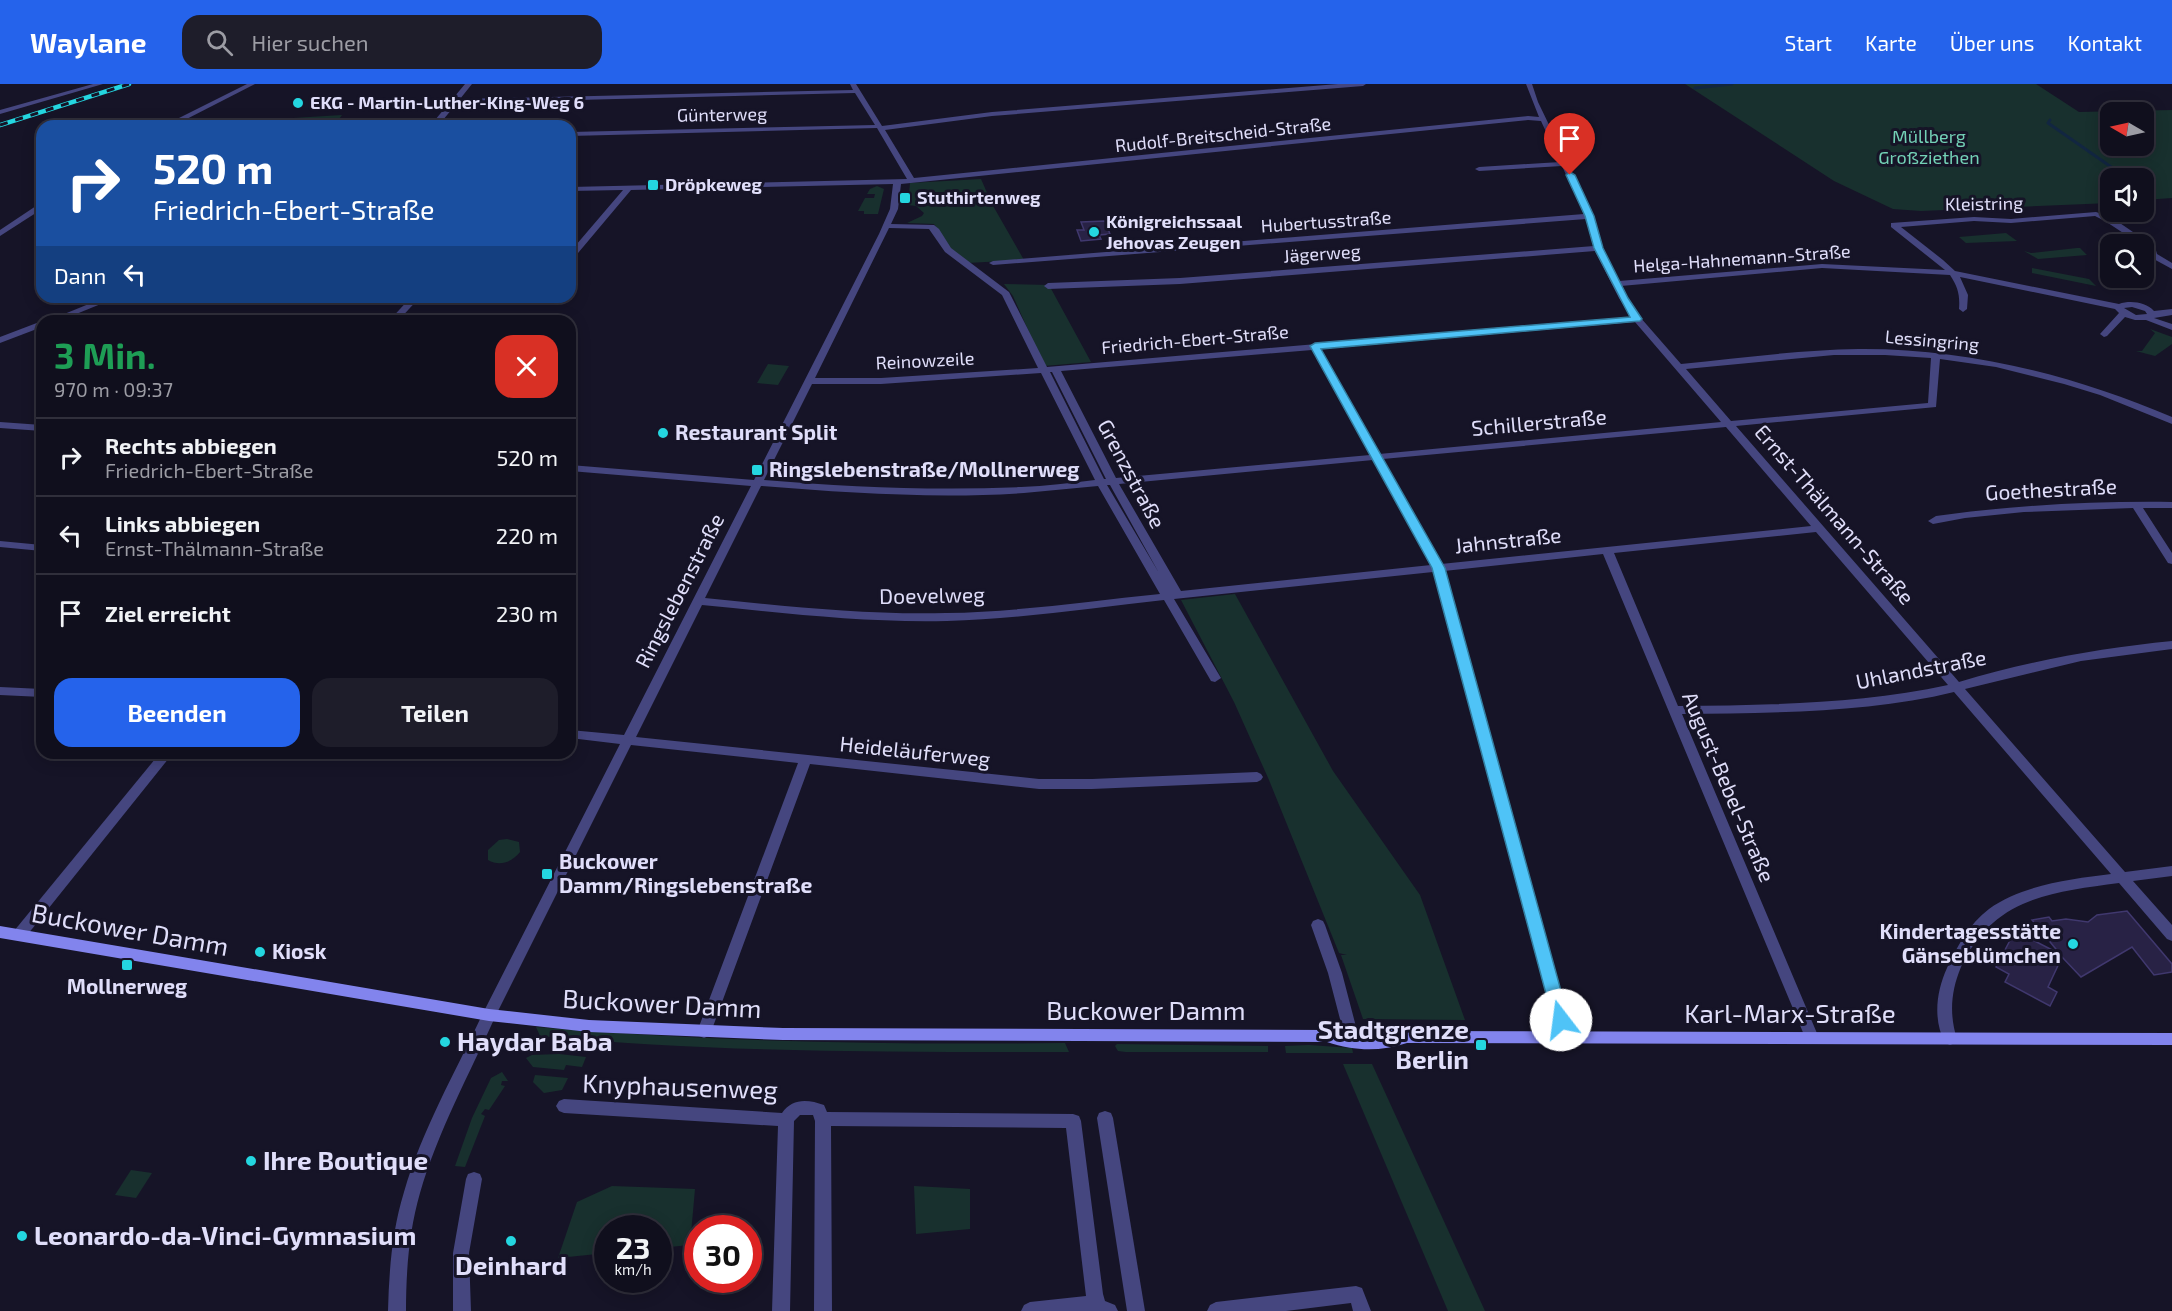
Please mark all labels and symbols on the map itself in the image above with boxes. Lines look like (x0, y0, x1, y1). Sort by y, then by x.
place label: EKG - Martin-Luther-King-Weg 6 (310, 91, 584, 113)
marker: EKG - Martin-Luther-King-Weg 6 (291, 96, 305, 110)
street label: Günterweg (677, 102, 767, 126)
north arrow (2100, 102, 2154, 156)
street label: Rudolf-Breitscheid-Straße (1114, 112, 1332, 156)
pin (1544, 113, 1595, 175)
park label: Müllberg Großziethen (1878, 125, 1980, 168)
place label: Dröpkeweg (665, 173, 762, 195)
marker: Dröpkeweg (646, 178, 660, 192)
place label: Stuthirtenweg (917, 186, 1041, 208)
marker: Stuthirtenweg (898, 191, 912, 205)
street label: Kleistring (1945, 191, 2023, 215)
street label: Hubertusstraße (1260, 205, 1392, 237)
place label: Königreichssaal Jehovas Zeugen (1106, 210, 1242, 253)
marker: Königreichssaal Jehovas Zeugen (1087, 225, 1101, 239)
street label: Jägerweg (1283, 239, 1361, 267)
street label: Helga-Hahnemann-Straße (1633, 239, 1851, 277)
street label: Friedrich-Ebert-Straße (1100, 320, 1289, 358)
street label: Lessingring (1884, 325, 1980, 355)
street label: Reinowzeile (875, 346, 975, 374)
street label: Schillerstraße (1470, 403, 1608, 440)
street label: Grenzstraße (1093, 415, 1171, 532)
place label: Restaurant Split (675, 419, 838, 444)
street label: Ernst-Thälmann-Straße (1750, 419, 1920, 609)
marker: Restaurant Split (656, 426, 670, 440)
place label: Ringslebenstraße/Mollnerweg (769, 456, 1079, 481)
marker: Ringslebenstraße/Mollnerweg (750, 463, 764, 477)
street label: Goethestraße (1984, 473, 2117, 504)
street label: Ringslebenstraße (629, 509, 728, 672)
street label: Jahnstraße (1453, 521, 1562, 558)
street label: Doevelweg (879, 581, 985, 608)
street label: Uhlandstraße (1853, 644, 1988, 693)
street label: August-Bebel-Straße (1678, 687, 1781, 885)
street label: Heideläuferweg (839, 730, 992, 771)
place label: Buckower Damm/Ringslebenstraße (559, 848, 812, 897)
marker: Buckower Damm/Ringslebenstraße (540, 867, 554, 881)
street label: Buckower Damm (29, 896, 231, 961)
place label: Kindertagesstätte Gänseblümchen (1879, 918, 2061, 967)
marker: Kindertagesstätte Gänseblümchen (2066, 937, 2080, 951)
place label: Kiosk (272, 938, 327, 963)
marker: Kiosk (253, 945, 267, 959)
marker: Mollnerweg (120, 958, 134, 972)
place label: Mollnerweg (67, 973, 187, 998)
street label: Buckower Damm (562, 982, 762, 1023)
position arrow (1529, 988, 1593, 1052)
street label: Buckower Damm (1046, 994, 1246, 1025)
street label: Karl-Marx-Straße (1684, 997, 1896, 1028)
place label: Stadtgrenze Berlin (1318, 1013, 1469, 1074)
place label: Haydar Baba (457, 1025, 612, 1057)
marker: Haydar Baba (438, 1035, 452, 1049)
marker: Stadtgrenze Berlin (1474, 1038, 1488, 1052)
street label: Knyphausenweg (582, 1067, 778, 1104)
place label: Ihre Boutique (263, 1144, 428, 1175)
marker: Ihre Boutique (244, 1154, 258, 1168)
speed limit sign: 30 (684, 1215, 762, 1293)
place label: Leonardo-da-Vinci-Gymnasium (34, 1219, 416, 1251)
marker: Leonardo-da-Vinci-Gymnasium (15, 1229, 29, 1243)
marker: Deinhard (504, 1234, 518, 1248)
place label: Deinhard (455, 1249, 567, 1280)

